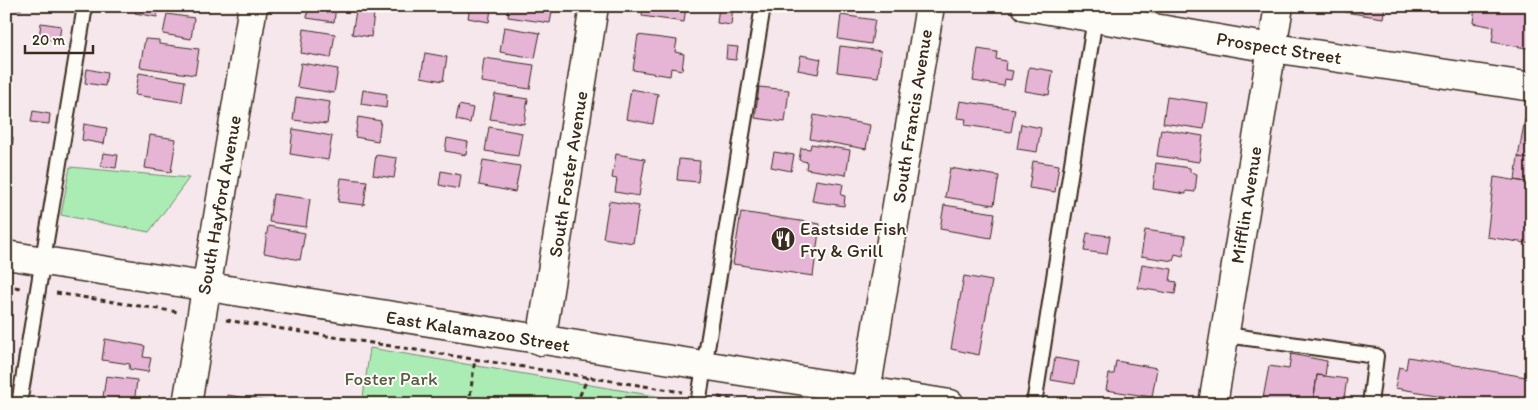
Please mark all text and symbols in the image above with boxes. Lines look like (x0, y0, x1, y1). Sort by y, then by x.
scale bar (25, 22, 92, 54)
street label: South Francis Avenue (887, 27, 937, 205)
street label: Prospect Street (1215, 27, 1343, 69)
text: 20 m (32, 31, 66, 49)
street label: South Foster Avenue (544, 89, 592, 259)
street label: South Hayford Avenue (192, 114, 246, 296)
street label: Mifflin Avenue (1225, 145, 1267, 265)
place label: Eastside Fish Fry & Grill (800, 217, 906, 262)
restaurant icon: Eastside Fish Fry & Grill (770, 226, 796, 252)
street label: East Kalamazoo Street (385, 305, 571, 357)
park label: Foster Park (344, 367, 438, 390)

